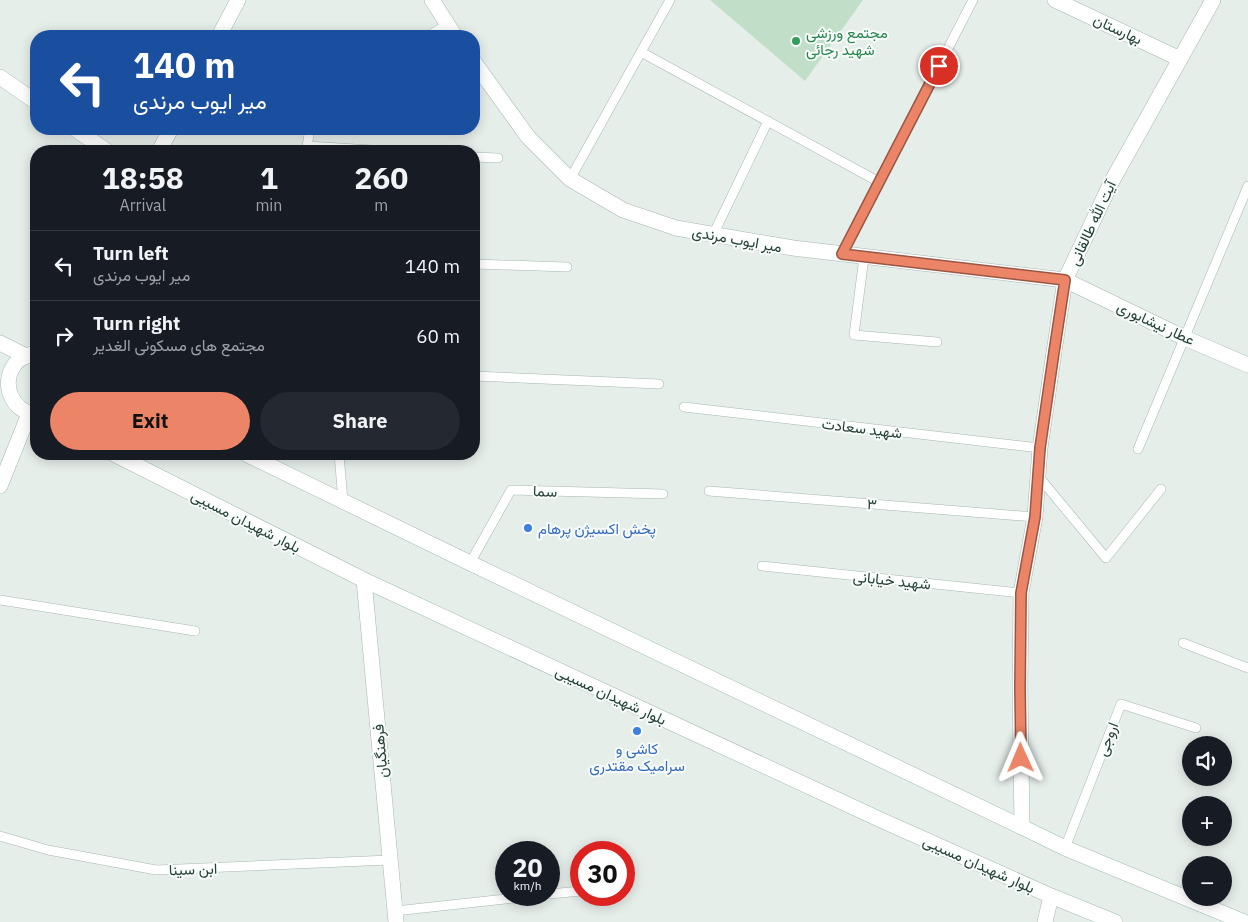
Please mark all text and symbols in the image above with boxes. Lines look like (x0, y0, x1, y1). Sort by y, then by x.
street label: بهارستان (1091, 10, 1145, 48)
place label: مجتمع ورزشی شهید رجائی (806, 23, 888, 60)
marker: مجتمع ورزشی شهید رجائی (790, 35, 802, 47)
text: 140 m (133, 42, 236, 88)
pin (918, 45, 960, 87)
icon: left (50, 50, 115, 115)
icon: arrive (925, 52, 953, 80)
text: میر ایوب مرندی (133, 86, 267, 115)
text: 18:58 (102, 158, 184, 197)
text: 1 (260, 158, 278, 197)
text: 260 (354, 158, 408, 197)
street label: آیت الله طالقانی (1064, 176, 1121, 269)
text: Arrival (119, 195, 166, 215)
text: min (255, 195, 282, 215)
text: m (374, 195, 388, 215)
street label: میر ایوب مرندی (690, 222, 784, 257)
text: Turn left (93, 241, 169, 265)
icon: left (50, 252, 78, 280)
text: 140 m (405, 254, 460, 278)
text: میر ایوب مرندی (93, 265, 190, 285)
street label: عطار نیشابوری (1114, 297, 1198, 350)
text: Turn right (93, 311, 180, 335)
icon: right (50, 322, 78, 350)
text: 60 m (416, 324, 460, 348)
text: مجتمع های مسکونی الغدیر (93, 335, 265, 355)
button: Exit (50, 392, 250, 450)
button: Share (260, 392, 460, 450)
street label: شهید سعادت (821, 414, 903, 442)
street label: سما (532, 481, 558, 501)
street label: بلوار شهیدان مسیبی (188, 485, 304, 558)
street label: ۳ (866, 494, 878, 514)
place label: پخش اکسیژن پرهام (538, 519, 656, 539)
marker: پخش اکسیژن پرهام (522, 522, 534, 534)
street label: شهید خیابانی (852, 566, 932, 595)
street label: بلوار شهیدان مسیبی (552, 661, 670, 730)
street label: اروجی (1092, 719, 1123, 759)
street label: فرهنگیان (368, 723, 392, 779)
marker: کاشی و سرامیک مقتدری (631, 725, 643, 737)
position arrow (994, 731, 1046, 783)
map controls (1182, 736, 1232, 906)
button: sound (1182, 736, 1232, 786)
place label: کاشی و سرامیک مقتدری (589, 739, 685, 776)
button: + (1182, 796, 1232, 846)
street label: بلوار شهیدان مسیبی (920, 831, 1038, 898)
speed limit sign: 30 (570, 841, 635, 906)
text: 20 (512, 851, 543, 884)
button: − (1182, 856, 1232, 906)
street label: ابن سینا (168, 859, 218, 880)
text: km/h (513, 878, 542, 893)

